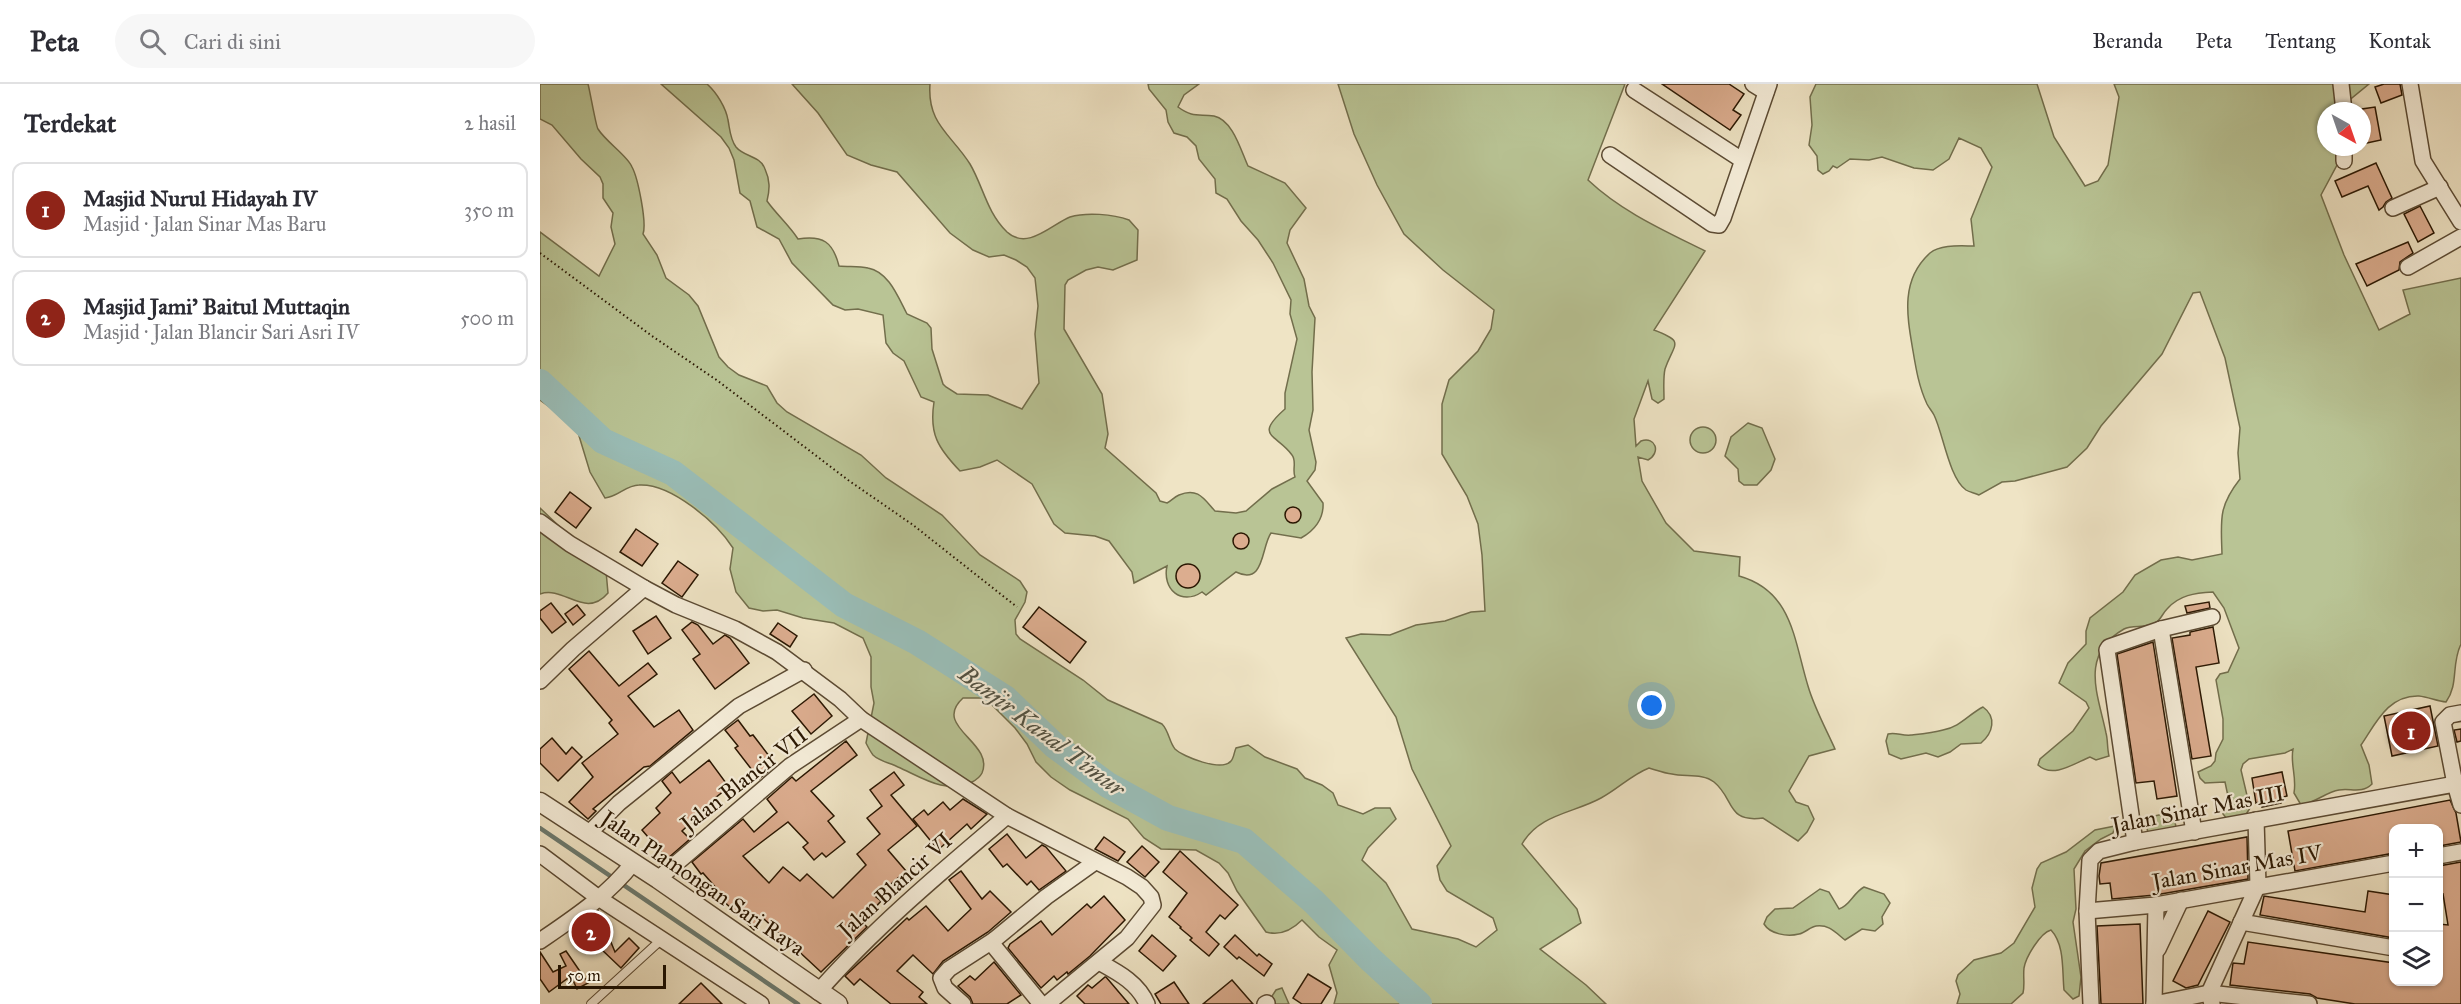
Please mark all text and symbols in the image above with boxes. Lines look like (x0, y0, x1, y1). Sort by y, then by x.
search box (115, 14, 535, 68)
text: Peta (30, 24, 79, 59)
icon: search (136, 25, 169, 58)
text: Cari di sini (184, 28, 281, 55)
text: Beranda (2092, 28, 2163, 54)
text: Peta (2196, 28, 2232, 54)
text: Tentang (2265, 28, 2335, 54)
text: Kontak (2368, 28, 2431, 54)
north arrow (2317, 102, 2371, 156)
text: Terdekat (24, 107, 116, 139)
text: 2 hasil (464, 111, 516, 135)
text: Masjid Nurul Hidayah IV (83, 185, 317, 212)
text: 1 (42, 198, 49, 222)
text: 350 m (464, 198, 514, 222)
text: Masjid · Jalan Sinar Mas Baru (83, 212, 326, 236)
text: Masjid Jami' Baitul Muttaqin (83, 293, 350, 320)
text: 2 (41, 306, 50, 330)
text: 500 m (460, 306, 514, 330)
text: Masjid · Jalan Blancir Sari Asri IV (83, 320, 359, 344)
water label: Banjir Kanal Timur (952, 658, 1133, 804)
your location (1637, 691, 1666, 720)
pin: 1 (2392, 708, 2430, 754)
street label: Jalan Blancir VII (674, 721, 813, 838)
street label: Jalan Sinar Mas III (2107, 779, 2287, 839)
street label: Jalan Plamongan Sari Raya (594, 804, 811, 962)
map controls (2389, 824, 2443, 986)
button: + (2389, 824, 2443, 878)
street label: Jalan Blancir VI (831, 827, 958, 945)
street label: Jalan Sinar Mas IV (2148, 838, 2326, 896)
button: − (2389, 878, 2443, 932)
pin: 2 (572, 910, 610, 954)
button: layers (2389, 932, 2443, 986)
scale bar (558, 962, 666, 990)
text: 50 m (567, 966, 601, 985)

